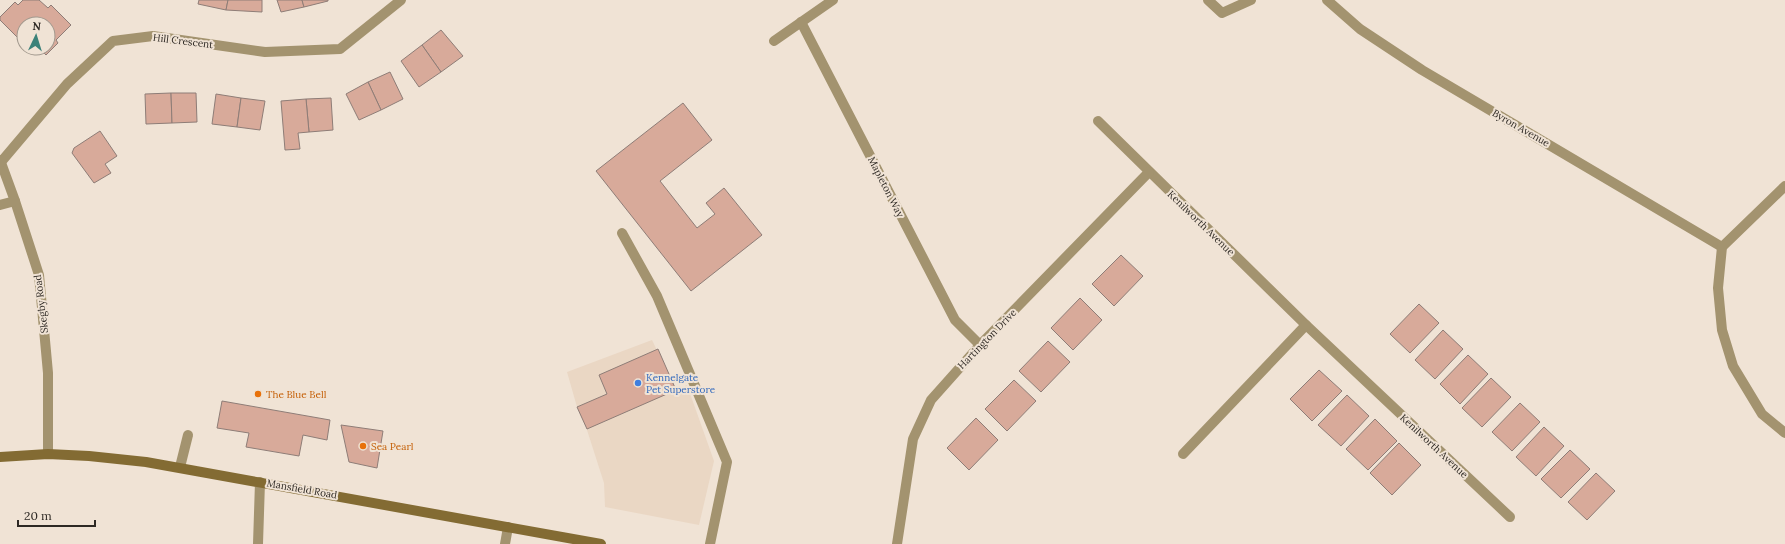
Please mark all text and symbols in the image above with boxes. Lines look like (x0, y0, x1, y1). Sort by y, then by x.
north arrow (16, 16, 56, 56)
text: N (32, 19, 42, 33)
street label: Hill Crescent (152, 31, 214, 51)
street label: Byron Avenue (1490, 106, 1553, 150)
street label: Mapleton Way (865, 154, 907, 220)
street label: Kenilworth Avenue (1165, 188, 1238, 259)
street label: Skegby Road (31, 274, 51, 334)
street label: Hartington Drive (955, 306, 1020, 372)
place label: Kennelgate Pet Superstore (646, 371, 716, 396)
marker: Kennelgate Pet Superstore (633, 378, 643, 388)
place label: The Blue Bell (266, 388, 327, 401)
marker: The Blue Bell (253, 389, 263, 399)
street label: Kenilworth Avenue (1397, 411, 1471, 481)
place label: Sea Pearl (371, 440, 414, 453)
marker: Sea Pearl (358, 441, 368, 451)
street label: Mansfield Road (266, 476, 338, 502)
scale bar (18, 502, 95, 528)
text: 20 m (24, 508, 52, 523)

